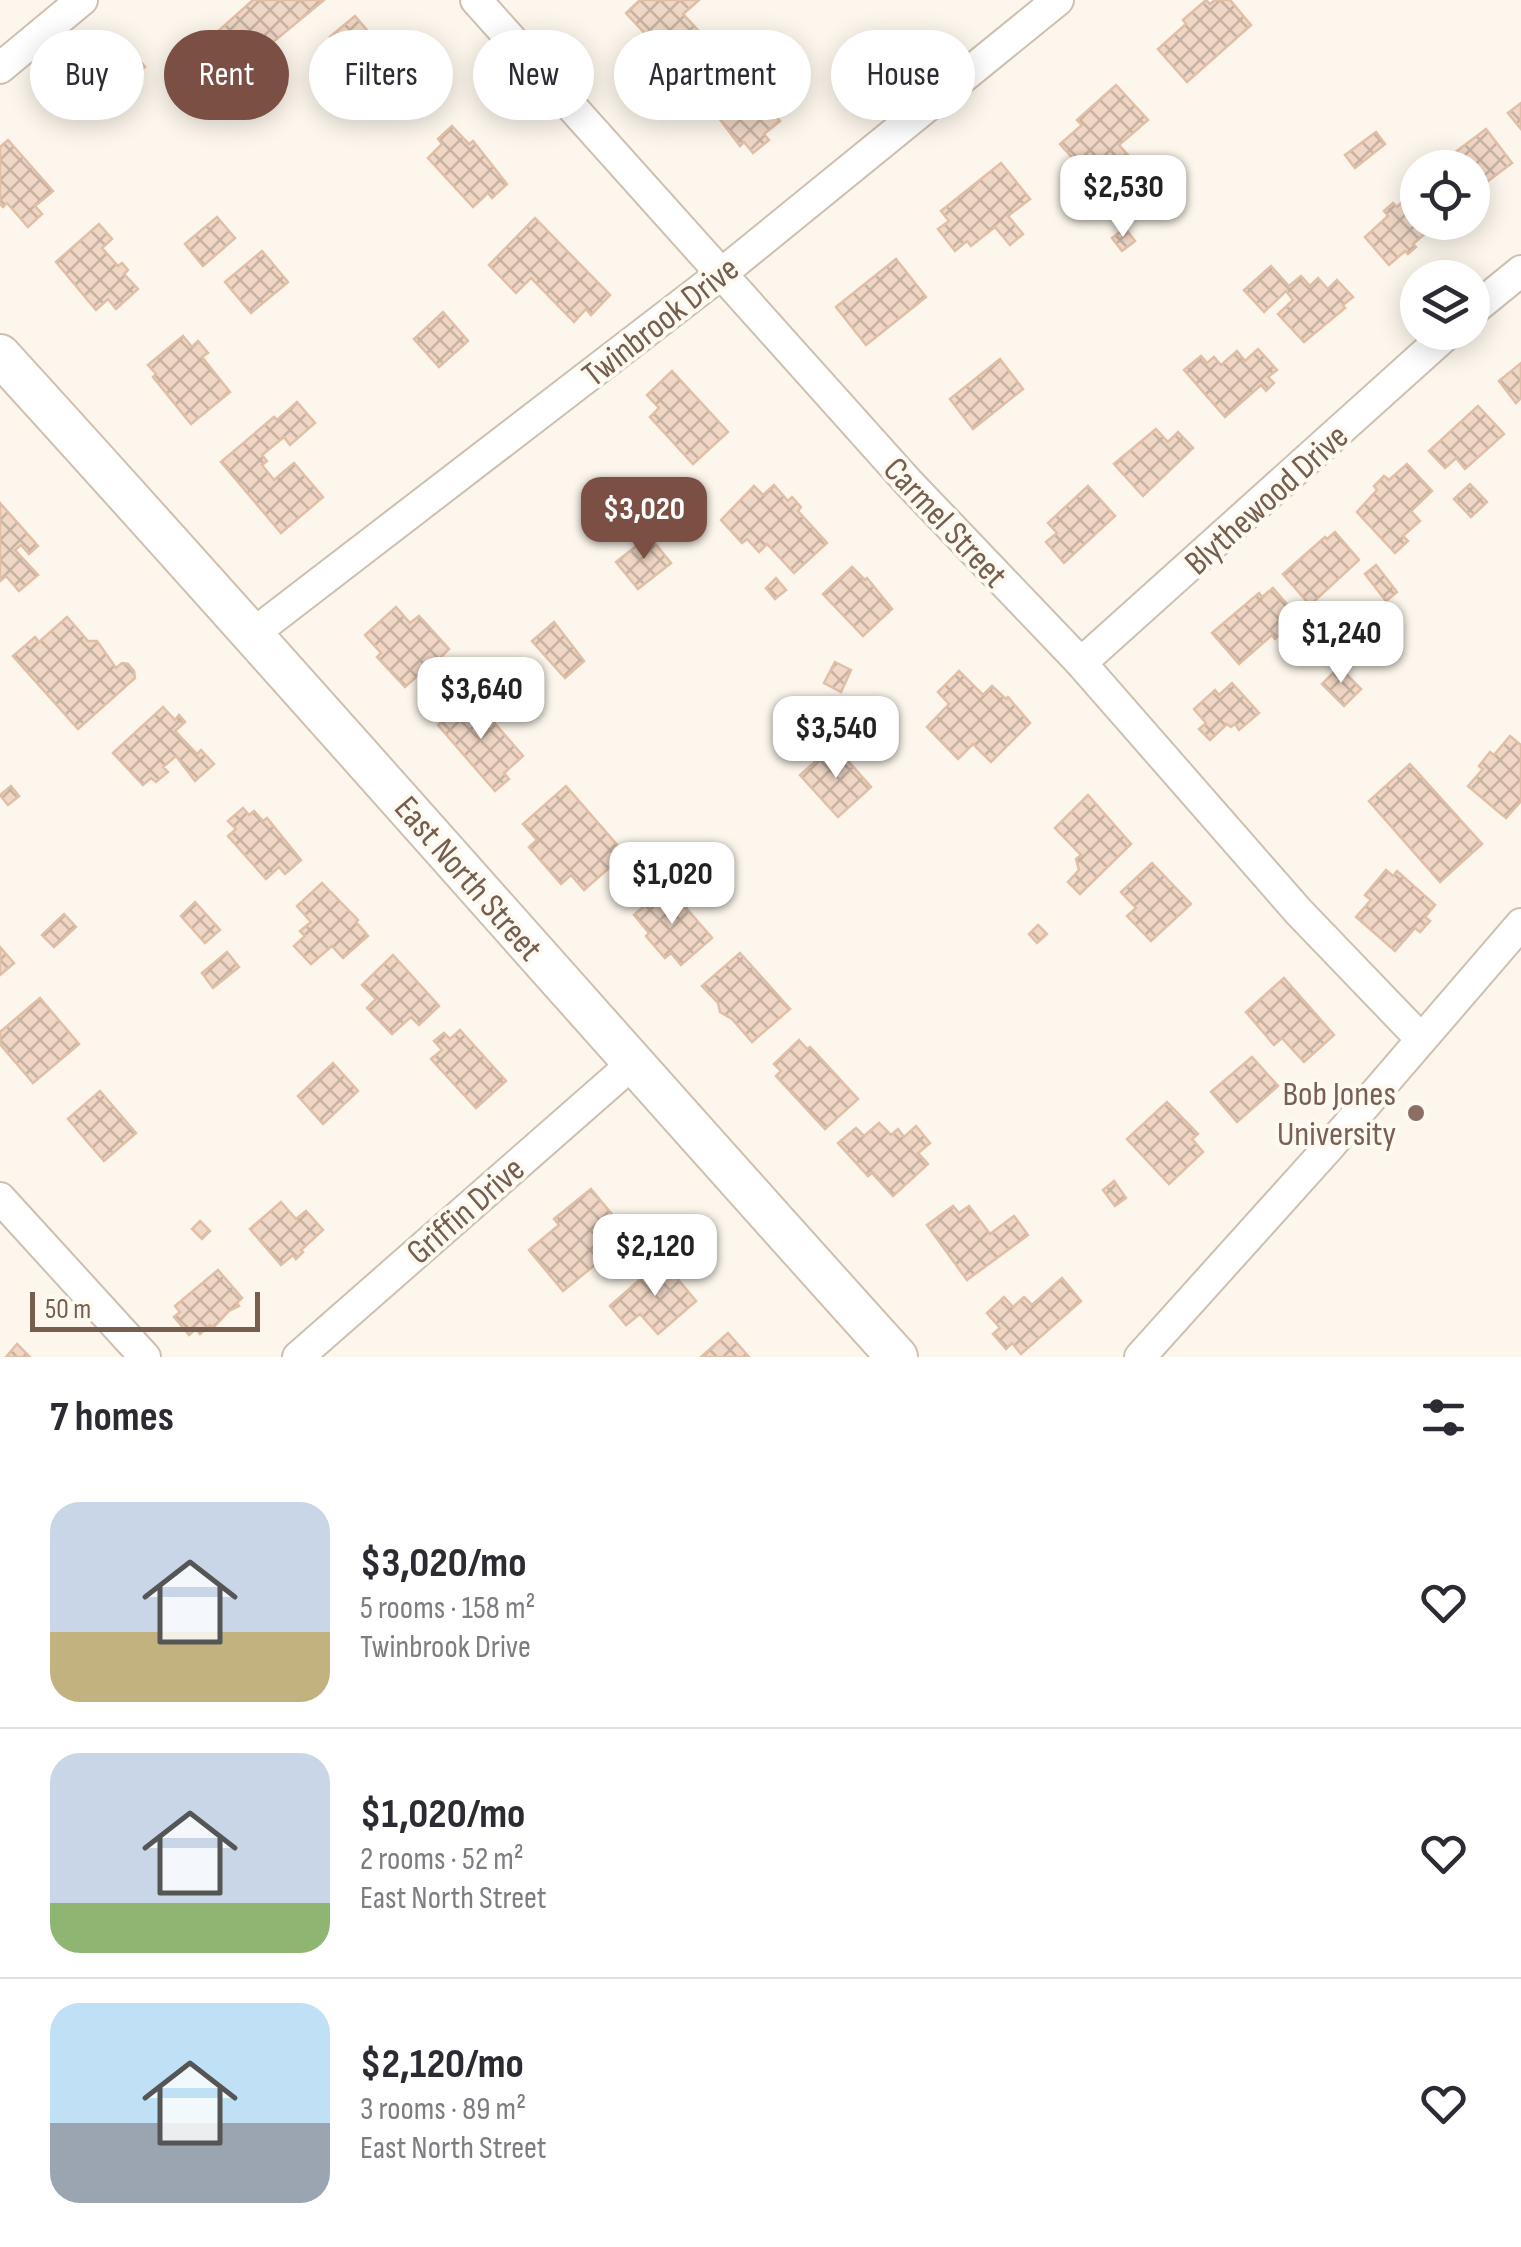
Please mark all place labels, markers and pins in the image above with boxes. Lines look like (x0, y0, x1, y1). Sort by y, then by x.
pin: $2,530 (1042, 155, 1204, 240)
pin: $3,020 (563, 477, 725, 562)
pin: $1,240 (1260, 601, 1422, 686)
pin: $3,640 (400, 657, 562, 742)
pin: $3,540 (755, 696, 917, 781)
pin: $1,020 (591, 842, 753, 927)
place label: Bob Jones University (1277, 1073, 1396, 1156)
marker: Bob Jones University (1405, 1102, 1427, 1124)
pin: $2,120 (574, 1214, 736, 1299)

